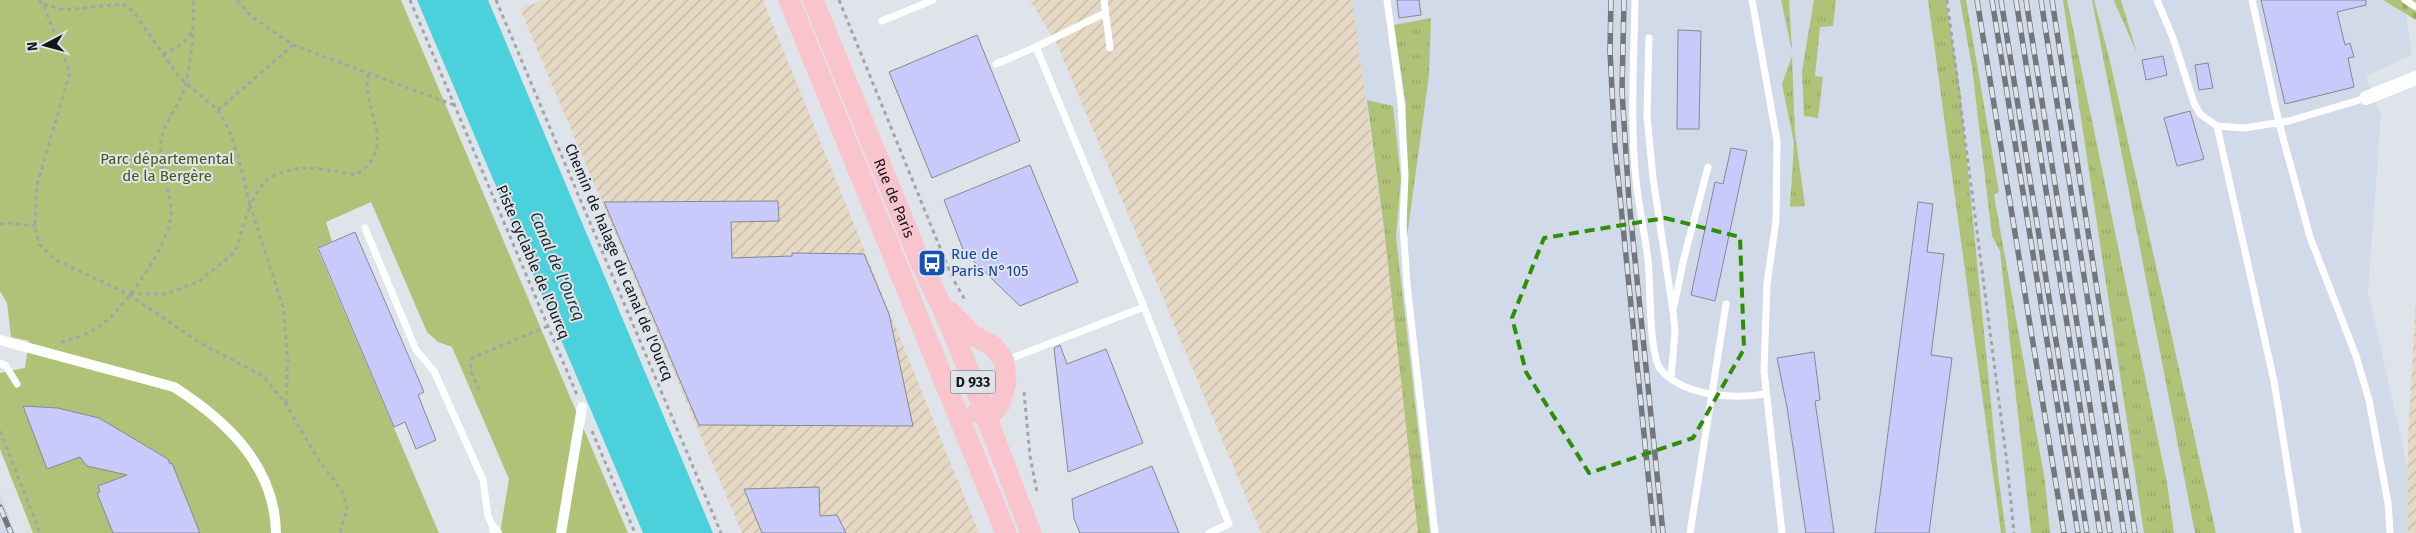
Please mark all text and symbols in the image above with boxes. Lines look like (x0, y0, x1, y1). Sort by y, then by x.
north arrow (20, 20, 70, 70)
text: N (24, 41, 42, 52)
street label: Chemin de halage du canal de l'Ourcq (561, 141, 677, 383)
park label: Parc départemental de la Bergère (100, 150, 234, 185)
street label: Rue de Paris (870, 156, 918, 240)
street label: Piste cyclable de l'Ourcq (492, 182, 574, 342)
water label: Canal de l'Ourcq (526, 209, 589, 324)
place label: Rue de Paris N°105 (951, 245, 1029, 280)
bus stop icon: Rue de Paris N°105 (917, 248, 947, 278)
road number: D 933 (950, 371, 996, 394)

